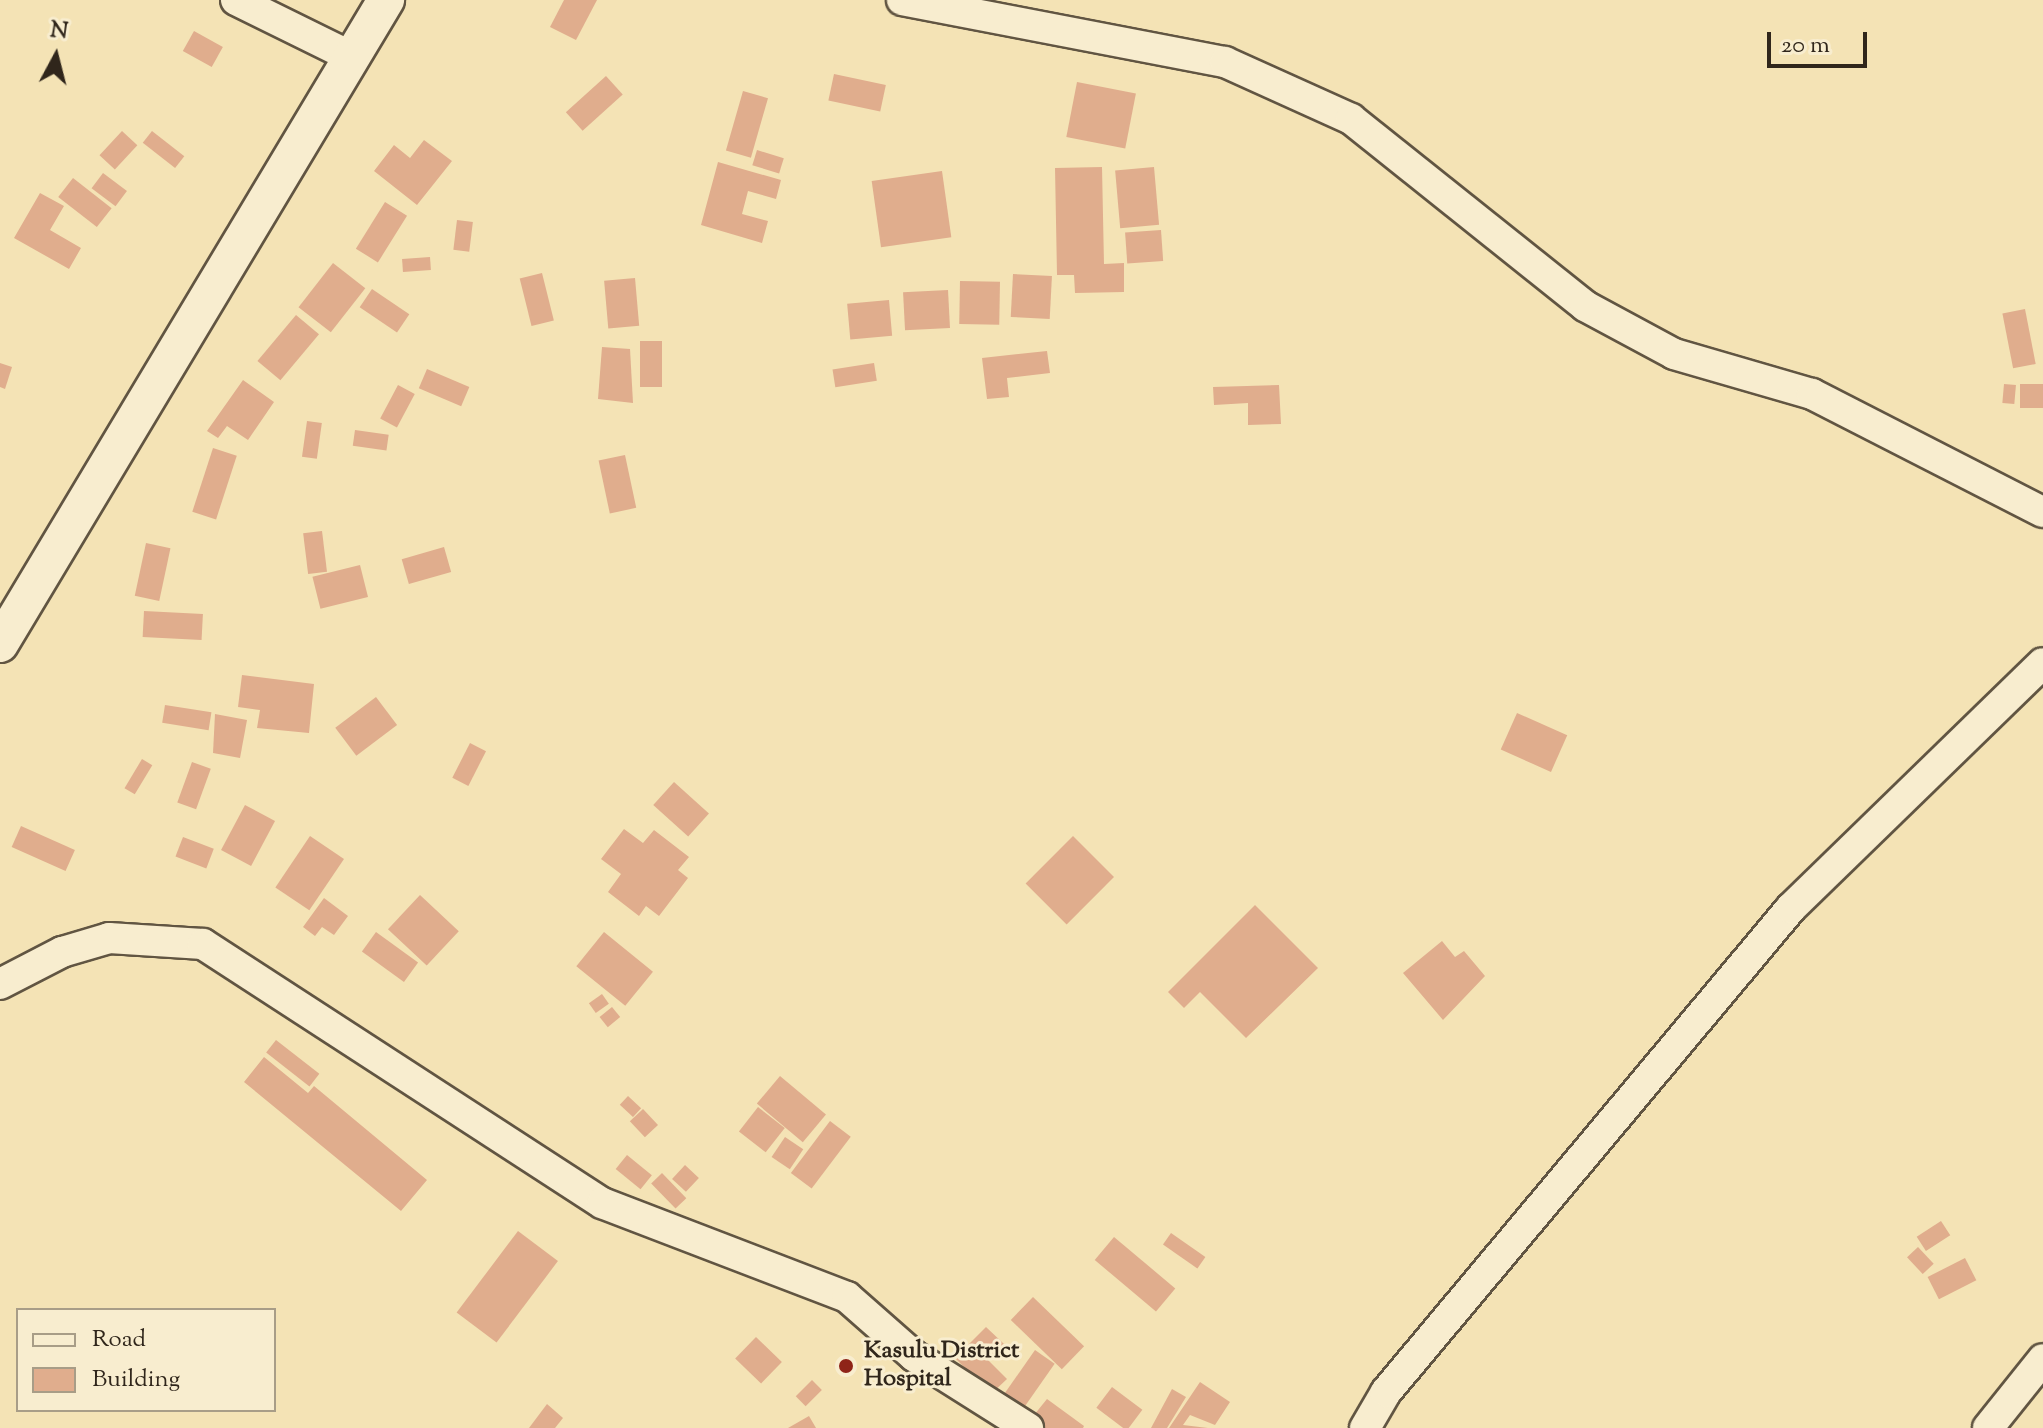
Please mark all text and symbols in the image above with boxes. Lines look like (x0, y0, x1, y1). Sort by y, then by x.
text: N (48, 15, 70, 49)
north arrow (16, 16, 96, 96)
scale bar (1771, 16, 1871, 66)
text: 20 m (1781, 29, 1830, 63)
legend (16, 1308, 276, 1412)
text: Road (92, 1323, 146, 1357)
place label: Kasulu District Hospital (864, 1338, 1019, 1394)
marker: Kasulu District Hospital (835, 1355, 857, 1377)
text: Building (92, 1363, 180, 1397)

